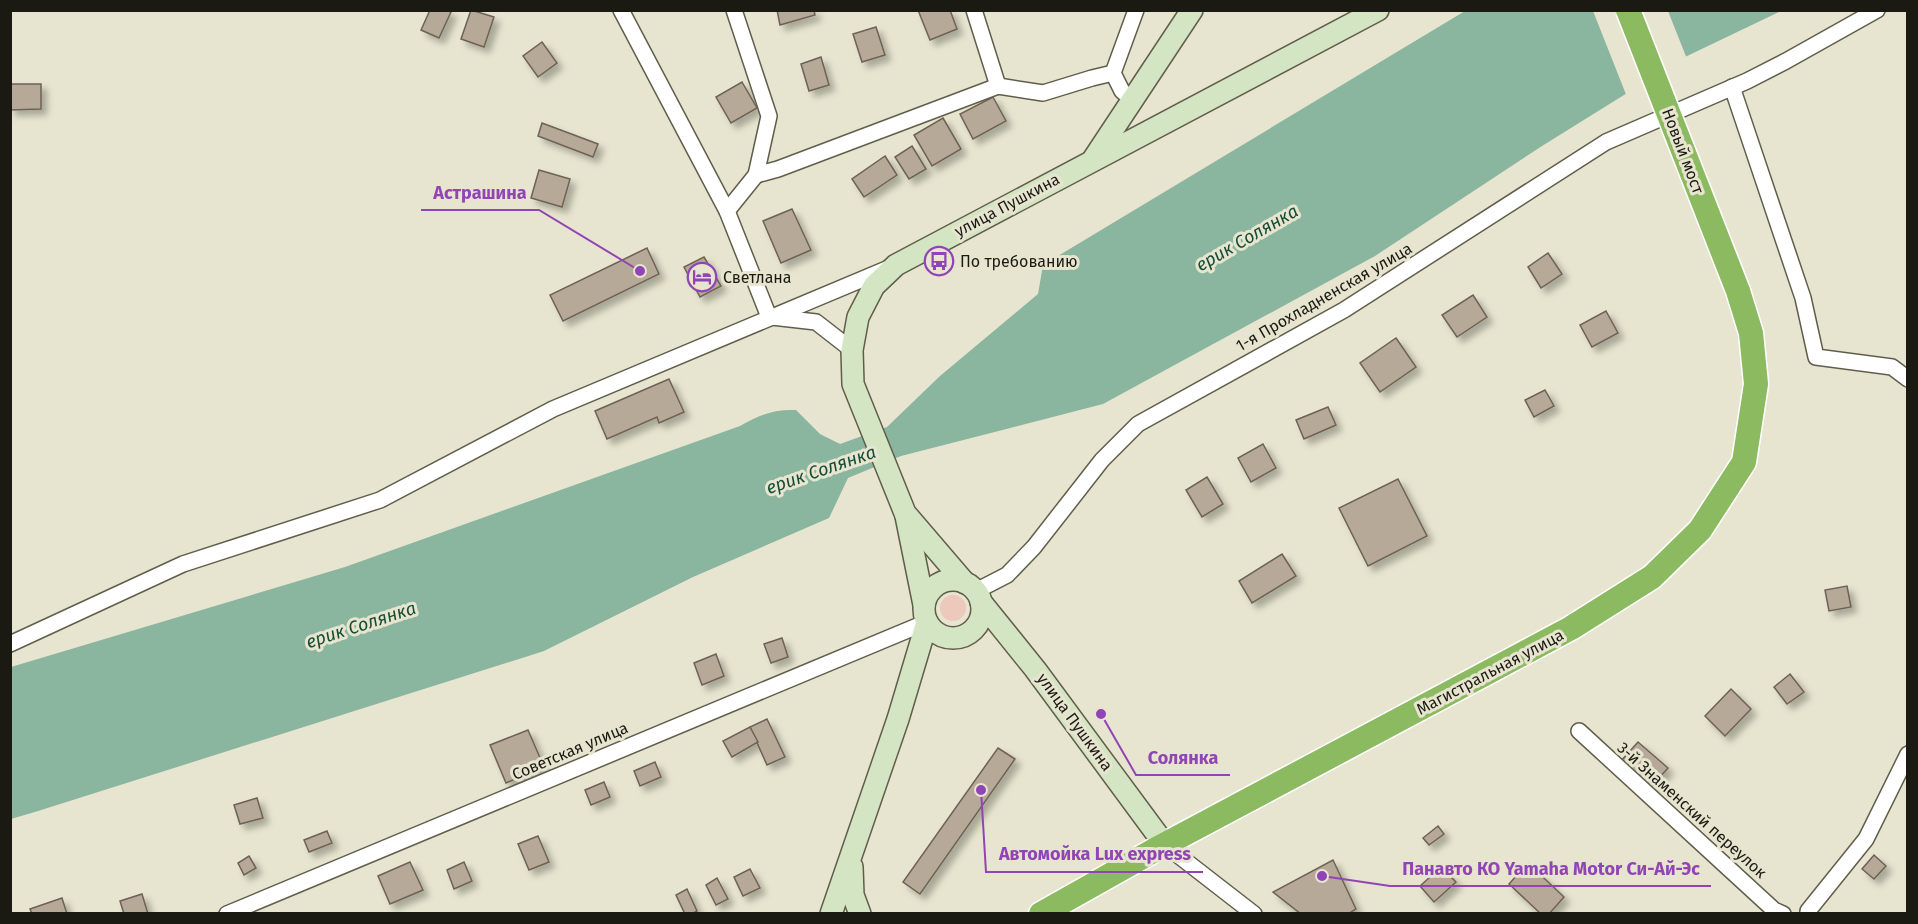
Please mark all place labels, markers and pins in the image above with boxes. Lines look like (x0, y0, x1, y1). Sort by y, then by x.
callout: Астрашина (421, 174, 539, 210)
bus stop icon: По требованию (923, 245, 955, 277)
place label: По требованию (960, 252, 1078, 271)
hotel icon: Светлана (686, 261, 718, 293)
place label: Светлана (723, 268, 792, 287)
callout: Солянка (1136, 739, 1230, 775)
callout: Автомойка Lux express (986, 836, 1203, 872)
callout: Панавто КО Yamaha Motor Си-Ай-Эс (1390, 850, 1711, 886)

